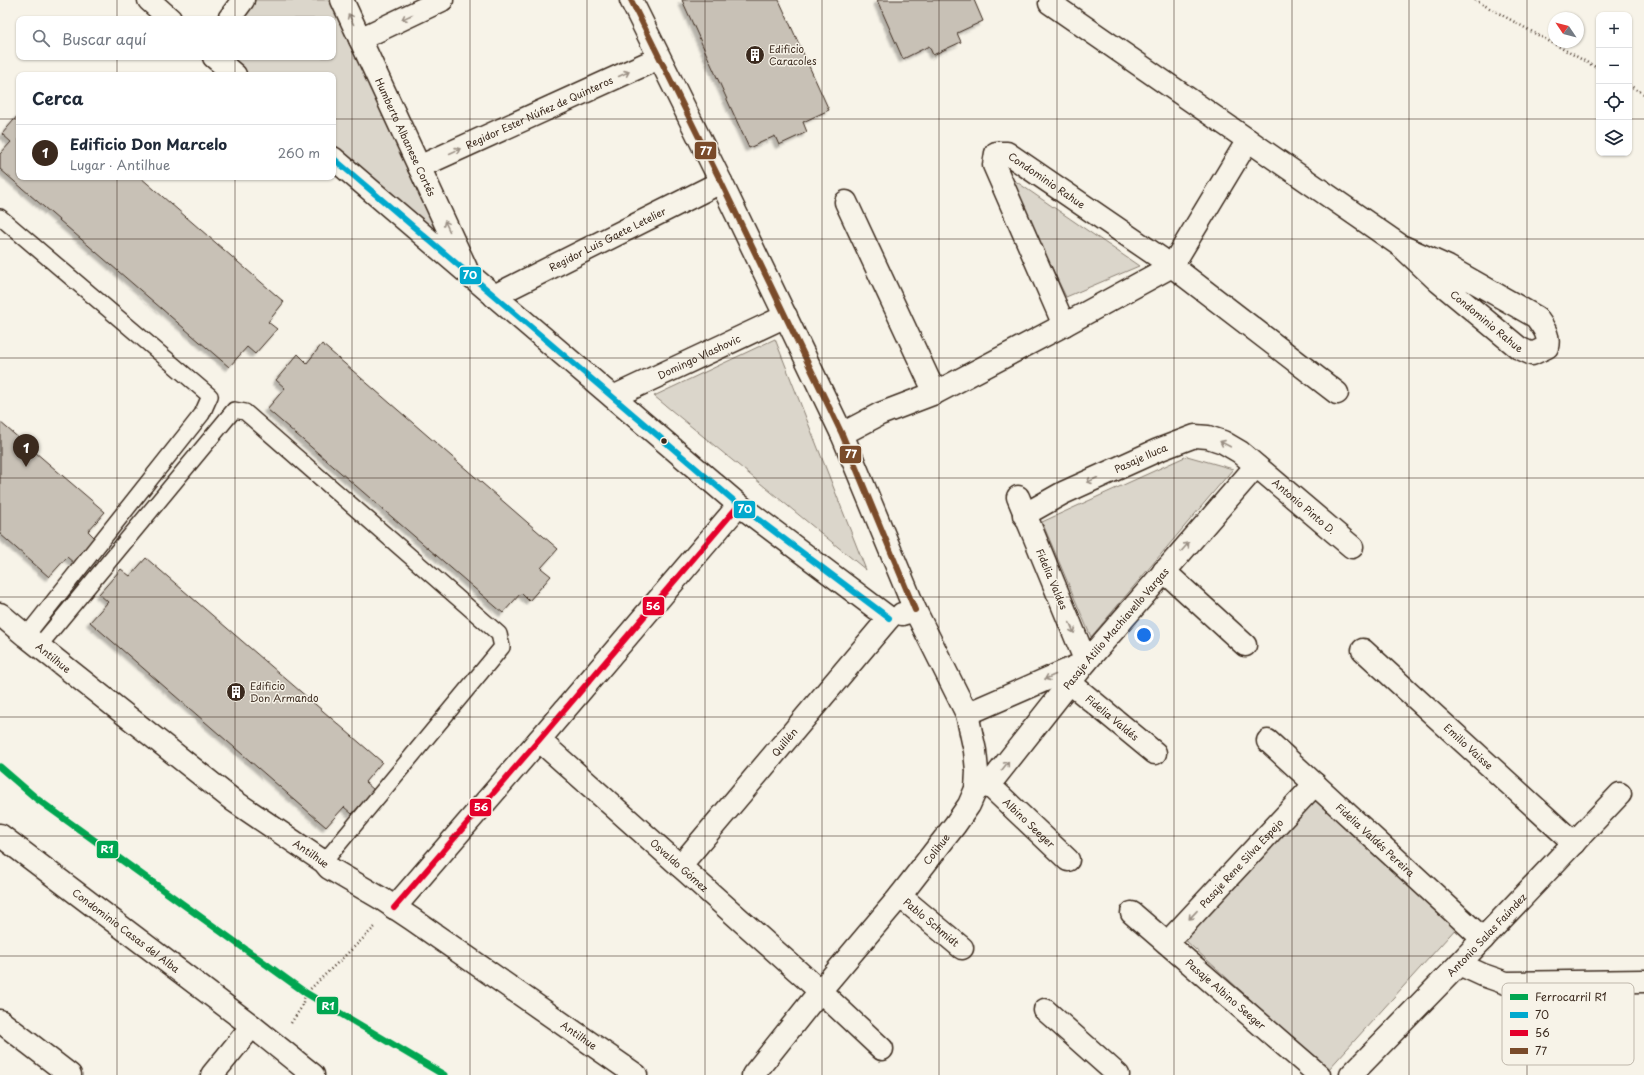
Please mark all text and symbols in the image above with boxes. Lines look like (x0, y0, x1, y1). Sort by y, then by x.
north arrow (1548, 12, 1584, 48)
map controls (1596, 12, 1632, 156)
button: + (1596, 12, 1632, 48)
one-way arrow (347, 13, 354, 25)
one-way arrow (401, 14, 413, 21)
search box (16, 16, 336, 60)
icon: search (30, 27, 52, 49)
text: Buscar aquí (62, 27, 146, 50)
place label: Edificio Caracoles (769, 41, 817, 68)
building icon: Edificio Caracoles (744, 44, 766, 66)
button: − (1596, 48, 1632, 84)
one-way arrow (618, 69, 630, 77)
street label: Regidor Ester Núñez de Quinteros (463, 72, 616, 152)
street label: Humberto Albanese Cortés (372, 75, 440, 199)
button: locate (1596, 84, 1632, 120)
text: Cerca (32, 85, 83, 111)
button: layers (1596, 120, 1632, 156)
text: Edificio Don Marcelo (70, 132, 227, 155)
line badge: 77 (694, 141, 717, 160)
text: 77 (700, 142, 712, 159)
text: 1 (42, 143, 48, 162)
text: 260 m (278, 143, 320, 162)
one-way arrow (448, 147, 460, 154)
street label: Condominio Rahue (1006, 148, 1089, 212)
text: Lugar · Antilhue (70, 155, 170, 174)
street label: Regidor Luis Gaete Letelier (546, 203, 669, 274)
one-way arrow (442, 221, 450, 233)
line badge: 70 (459, 266, 482, 285)
text: 70 (463, 266, 477, 283)
street label: Condominio Rahue (1447, 286, 1526, 356)
street label: Domingo Vlashovic (655, 330, 743, 382)
pin: 1 (13, 434, 39, 467)
unlabelled marker (659, 436, 669, 446)
street label: Pasaje Iluca (1111, 439, 1170, 476)
one-way arrow (1219, 439, 1231, 447)
line badge: 77 (839, 445, 862, 464)
text: 77 (845, 445, 857, 462)
street label: Antonio Pinto D. (1269, 475, 1339, 537)
one-way arrow (1086, 477, 1098, 484)
line badge: 70 (733, 500, 756, 519)
text: 70 (738, 500, 752, 517)
one-way arrow (1181, 542, 1190, 552)
street label: Fidelia Valdes (1033, 546, 1072, 612)
street label: Pasaje Atilio Machiavello Vargas (1059, 564, 1172, 692)
line badge: 56 (642, 596, 665, 616)
text: 56 (646, 597, 661, 614)
one-way arrow (1069, 622, 1076, 634)
your location (1134, 625, 1154, 645)
street label: Antilhue (33, 639, 75, 676)
one-way arrow (1045, 674, 1057, 682)
place label: Edificio Don Armando (250, 678, 319, 705)
building icon: Edificio Don Armando (225, 681, 247, 703)
street label: Fidelia Valdés (1083, 691, 1143, 744)
street label: Emilio Vaisse (1441, 720, 1497, 773)
street label: Quillén (767, 724, 801, 759)
one-way arrow (1000, 760, 1009, 771)
street label: Albino Seeger (1000, 794, 1059, 851)
line badge: 56 (469, 798, 492, 817)
text: 56 (474, 798, 489, 815)
street label: Fidelia Valdés Pereira (1333, 799, 1419, 880)
street label: Pasaje Rene Silva Espejo (1196, 815, 1286, 911)
street label: Colihue (919, 830, 953, 868)
street label: Antilhue (290, 835, 334, 871)
street label: Osvaldo Gómez (647, 835, 712, 895)
line badge: R1 (96, 840, 119, 859)
text: R1 (101, 840, 113, 857)
street label: Condominio Casas del Alba (69, 884, 183, 976)
street label: Antonio Salas Faúndez (1443, 889, 1530, 979)
street label: Pablo Schmidt (901, 894, 963, 950)
one-way arrow (1188, 910, 1198, 920)
street label: Pasaje Albino Seeger (1183, 955, 1270, 1033)
legend (1502, 983, 1634, 1065)
text: Ferrocarril R1 (1535, 988, 1607, 1005)
line badge: R1 (316, 996, 339, 1015)
text: R1 (322, 997, 334, 1014)
text: 70 (1535, 1006, 1549, 1023)
street label: Antilhue (558, 1017, 601, 1053)
text: 56 (1535, 1024, 1550, 1041)
text: 77 (1535, 1042, 1547, 1059)

